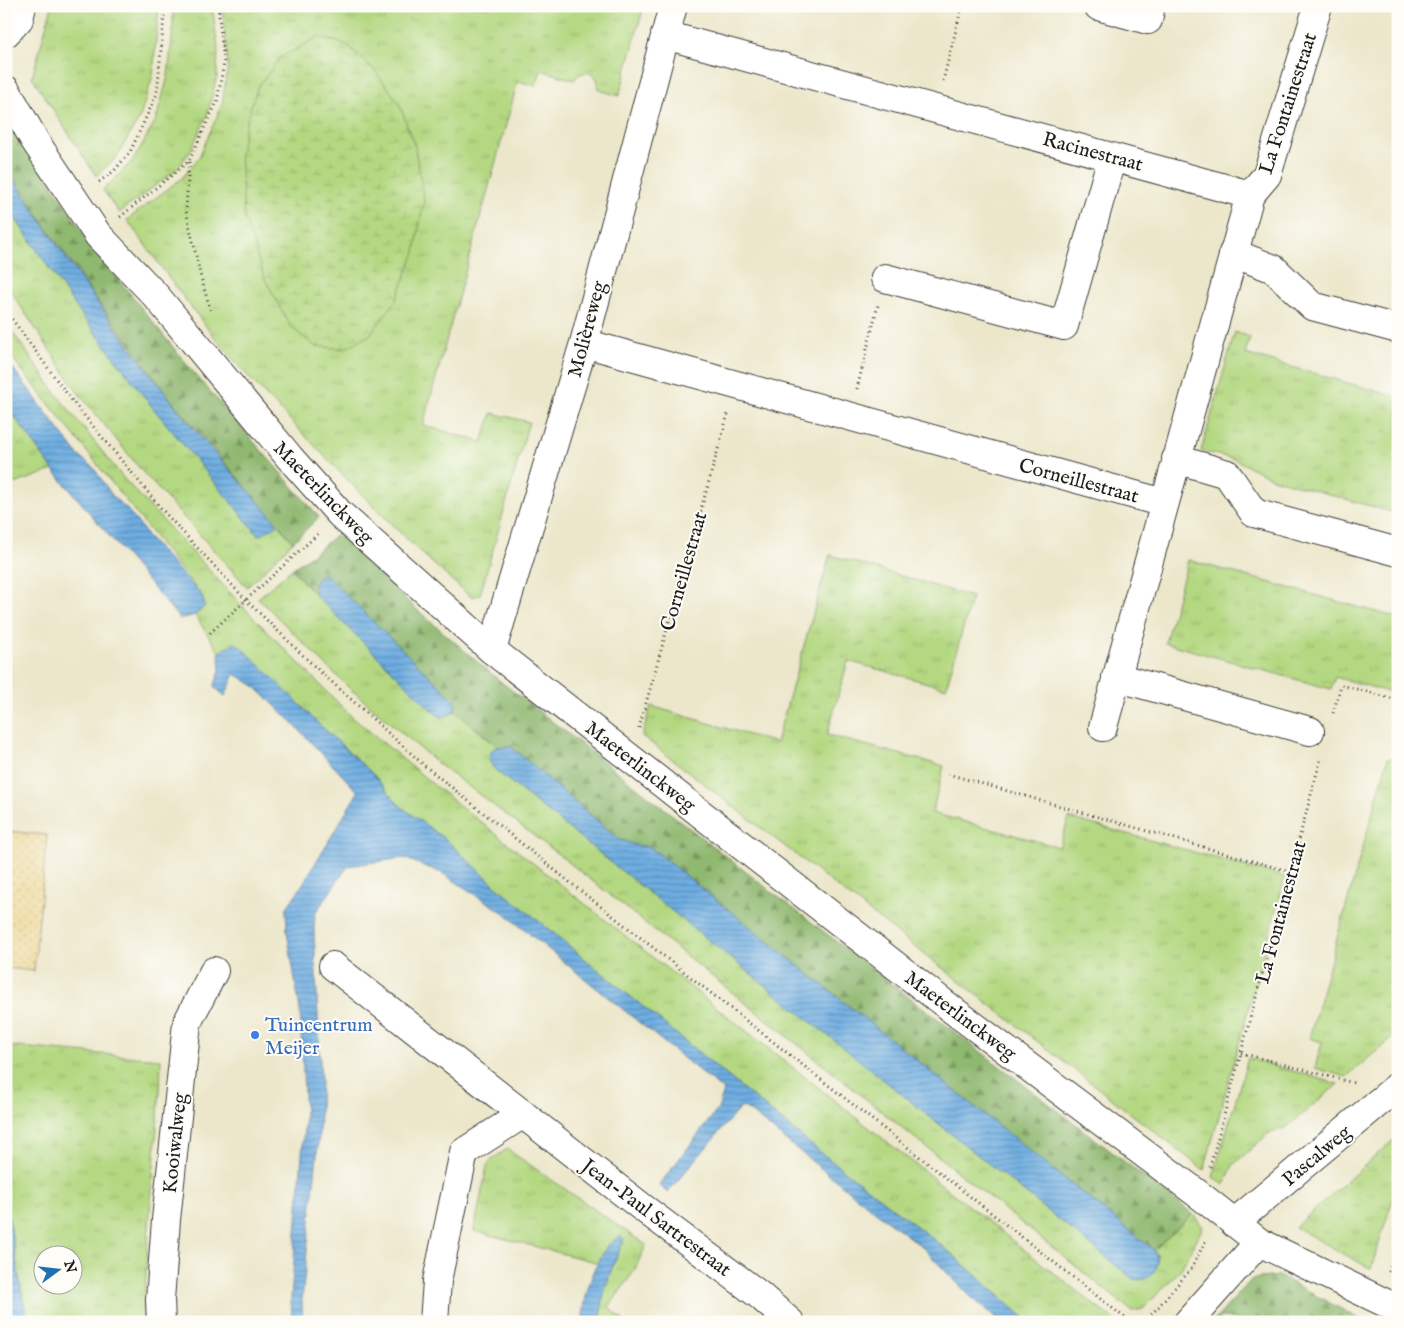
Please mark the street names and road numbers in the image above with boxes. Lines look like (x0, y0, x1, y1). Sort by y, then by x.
street label: La Fontainestraat (1254, 30, 1323, 177)
street label: Racinestraat (1040, 127, 1146, 178)
street label: Molièreweg (563, 277, 613, 380)
street label: Maeterlinckweg (267, 436, 379, 551)
street label: Corneillestraat (1016, 453, 1141, 509)
street label: Corneillestraat (655, 509, 713, 634)
street label: Maeterlinckweg (580, 716, 701, 819)
street label: La Fontainestraat (1250, 838, 1313, 987)
street label: Maeterlinckweg (899, 966, 1022, 1067)
street label: Kooiwalweg (158, 1090, 193, 1195)
street label: Pascalweg (1277, 1119, 1357, 1192)
street label: Jean-Paul Sartrestraat (575, 1153, 736, 1283)

